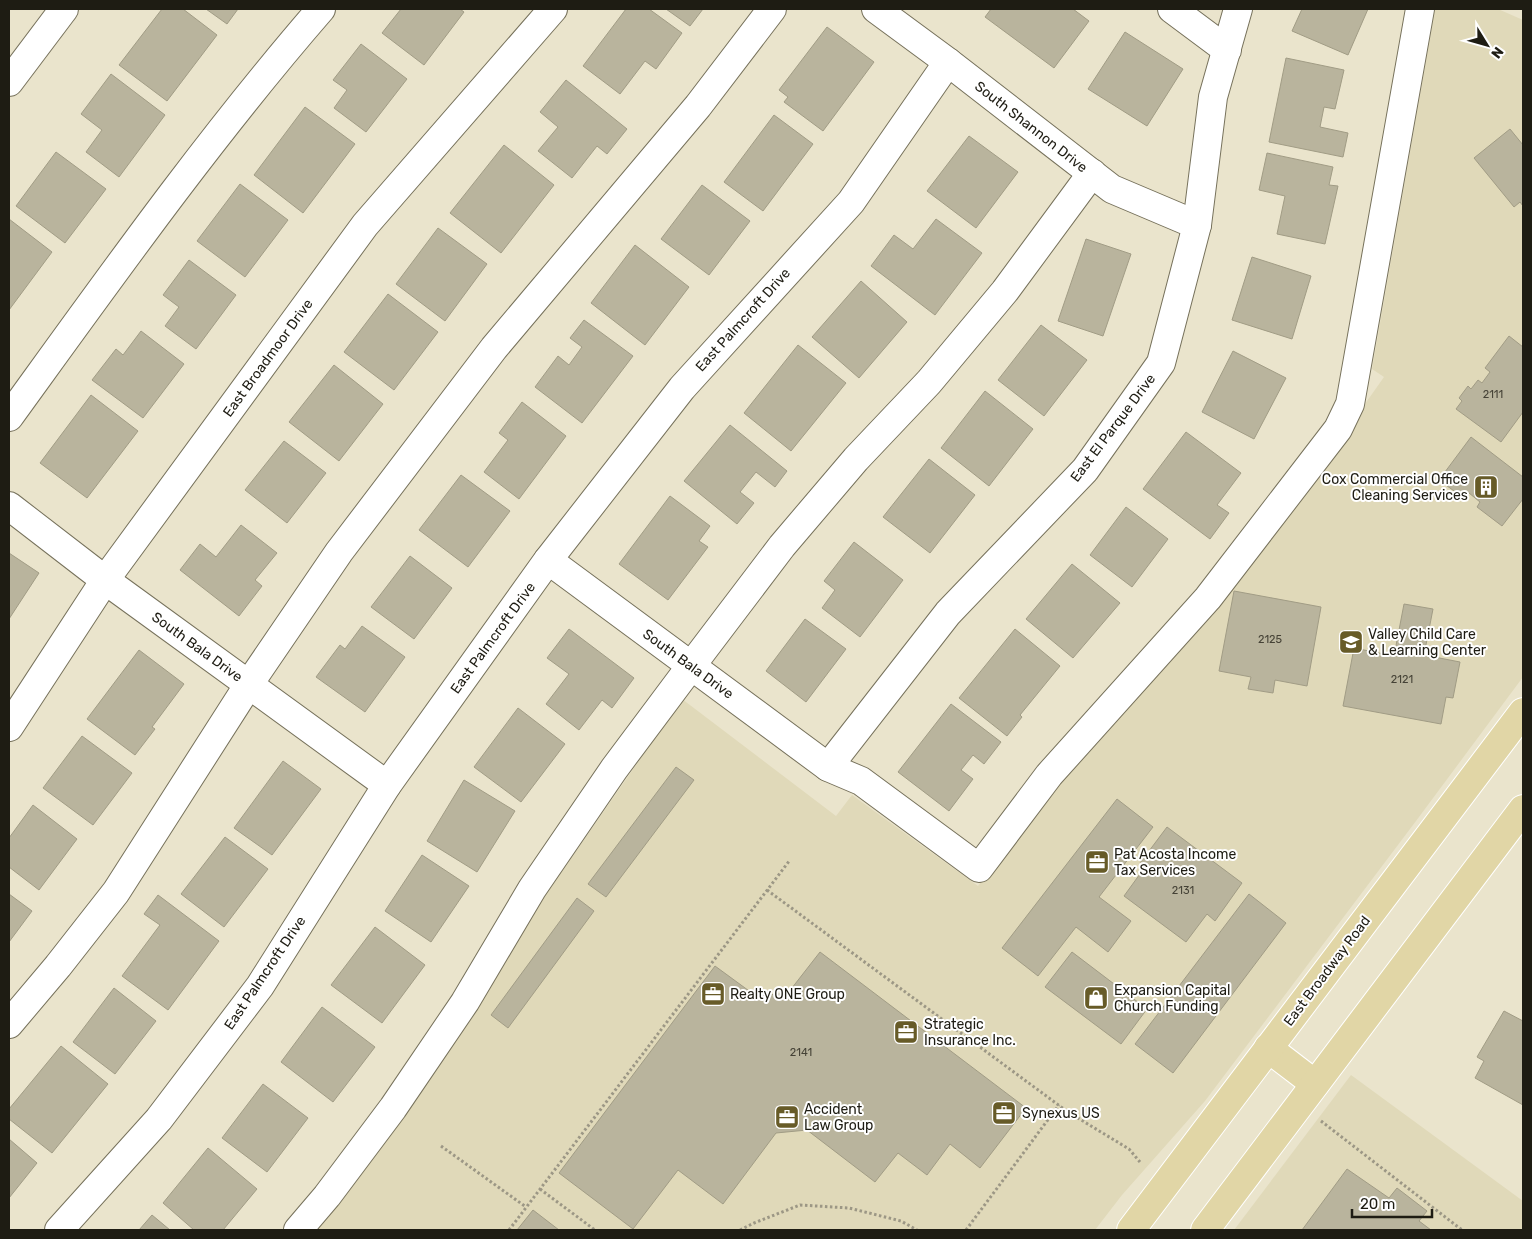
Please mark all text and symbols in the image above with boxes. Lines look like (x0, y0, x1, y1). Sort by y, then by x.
north arrow (1462, 20, 1512, 70)
text: N (1487, 43, 1507, 62)
street label: South Shannon Drive (971, 78, 1091, 176)
street label: East Palmcroft Drive (692, 265, 794, 375)
street label: East Broadmoor Drive (220, 296, 317, 420)
street label: East El Parque Drive (1067, 370, 1159, 485)
house number: 2111 (1483, 388, 1503, 401)
place label: Cox Commercial Office Cleaning Services (1322, 471, 1468, 504)
building icon: Cox Commercial Office Cleaning Services (1473, 474, 1499, 500)
street label: East Palmcroft Drive (447, 579, 539, 697)
street label: South Bala Drive (148, 608, 246, 686)
street label: South Bala Drive (639, 625, 737, 703)
place label: Valley Child Care & Learning Center (1368, 626, 1487, 659)
school or university icon: Valley Child Care & Learning Center (1338, 629, 1364, 655)
house number: 2125 (1258, 633, 1283, 646)
house number: 2121 (1391, 673, 1413, 686)
place label: Pat Acosta Income Tax Services (1114, 846, 1236, 879)
office icon: Pat Acosta Income Tax Services (1084, 849, 1110, 875)
house number: 2131 (1172, 884, 1194, 897)
street label: East Palmcroft Drive (221, 913, 309, 1033)
street label: East Broadway Road (1280, 913, 1374, 1029)
office icon: Realty ONE Group (700, 981, 726, 1007)
place label: Expansion Capital Church Funding (1114, 982, 1230, 1015)
shop icon: Expansion Capital Church Funding (1083, 985, 1109, 1011)
place label: Realty ONE Group (730, 986, 845, 1003)
place label: Strategic Insurance Inc. (924, 1016, 1016, 1049)
office icon: Strategic Insurance Inc. (893, 1019, 919, 1045)
house number: 2141 (790, 1046, 812, 1059)
office icon: Synexus US (991, 1100, 1017, 1126)
place label: Accident Law Group (804, 1101, 873, 1134)
office icon: Accident Law Group (774, 1104, 800, 1130)
place label: Synexus US (1022, 1105, 1100, 1122)
scale bar (1352, 1186, 1432, 1218)
text: 20 m (1360, 1195, 1395, 1213)

